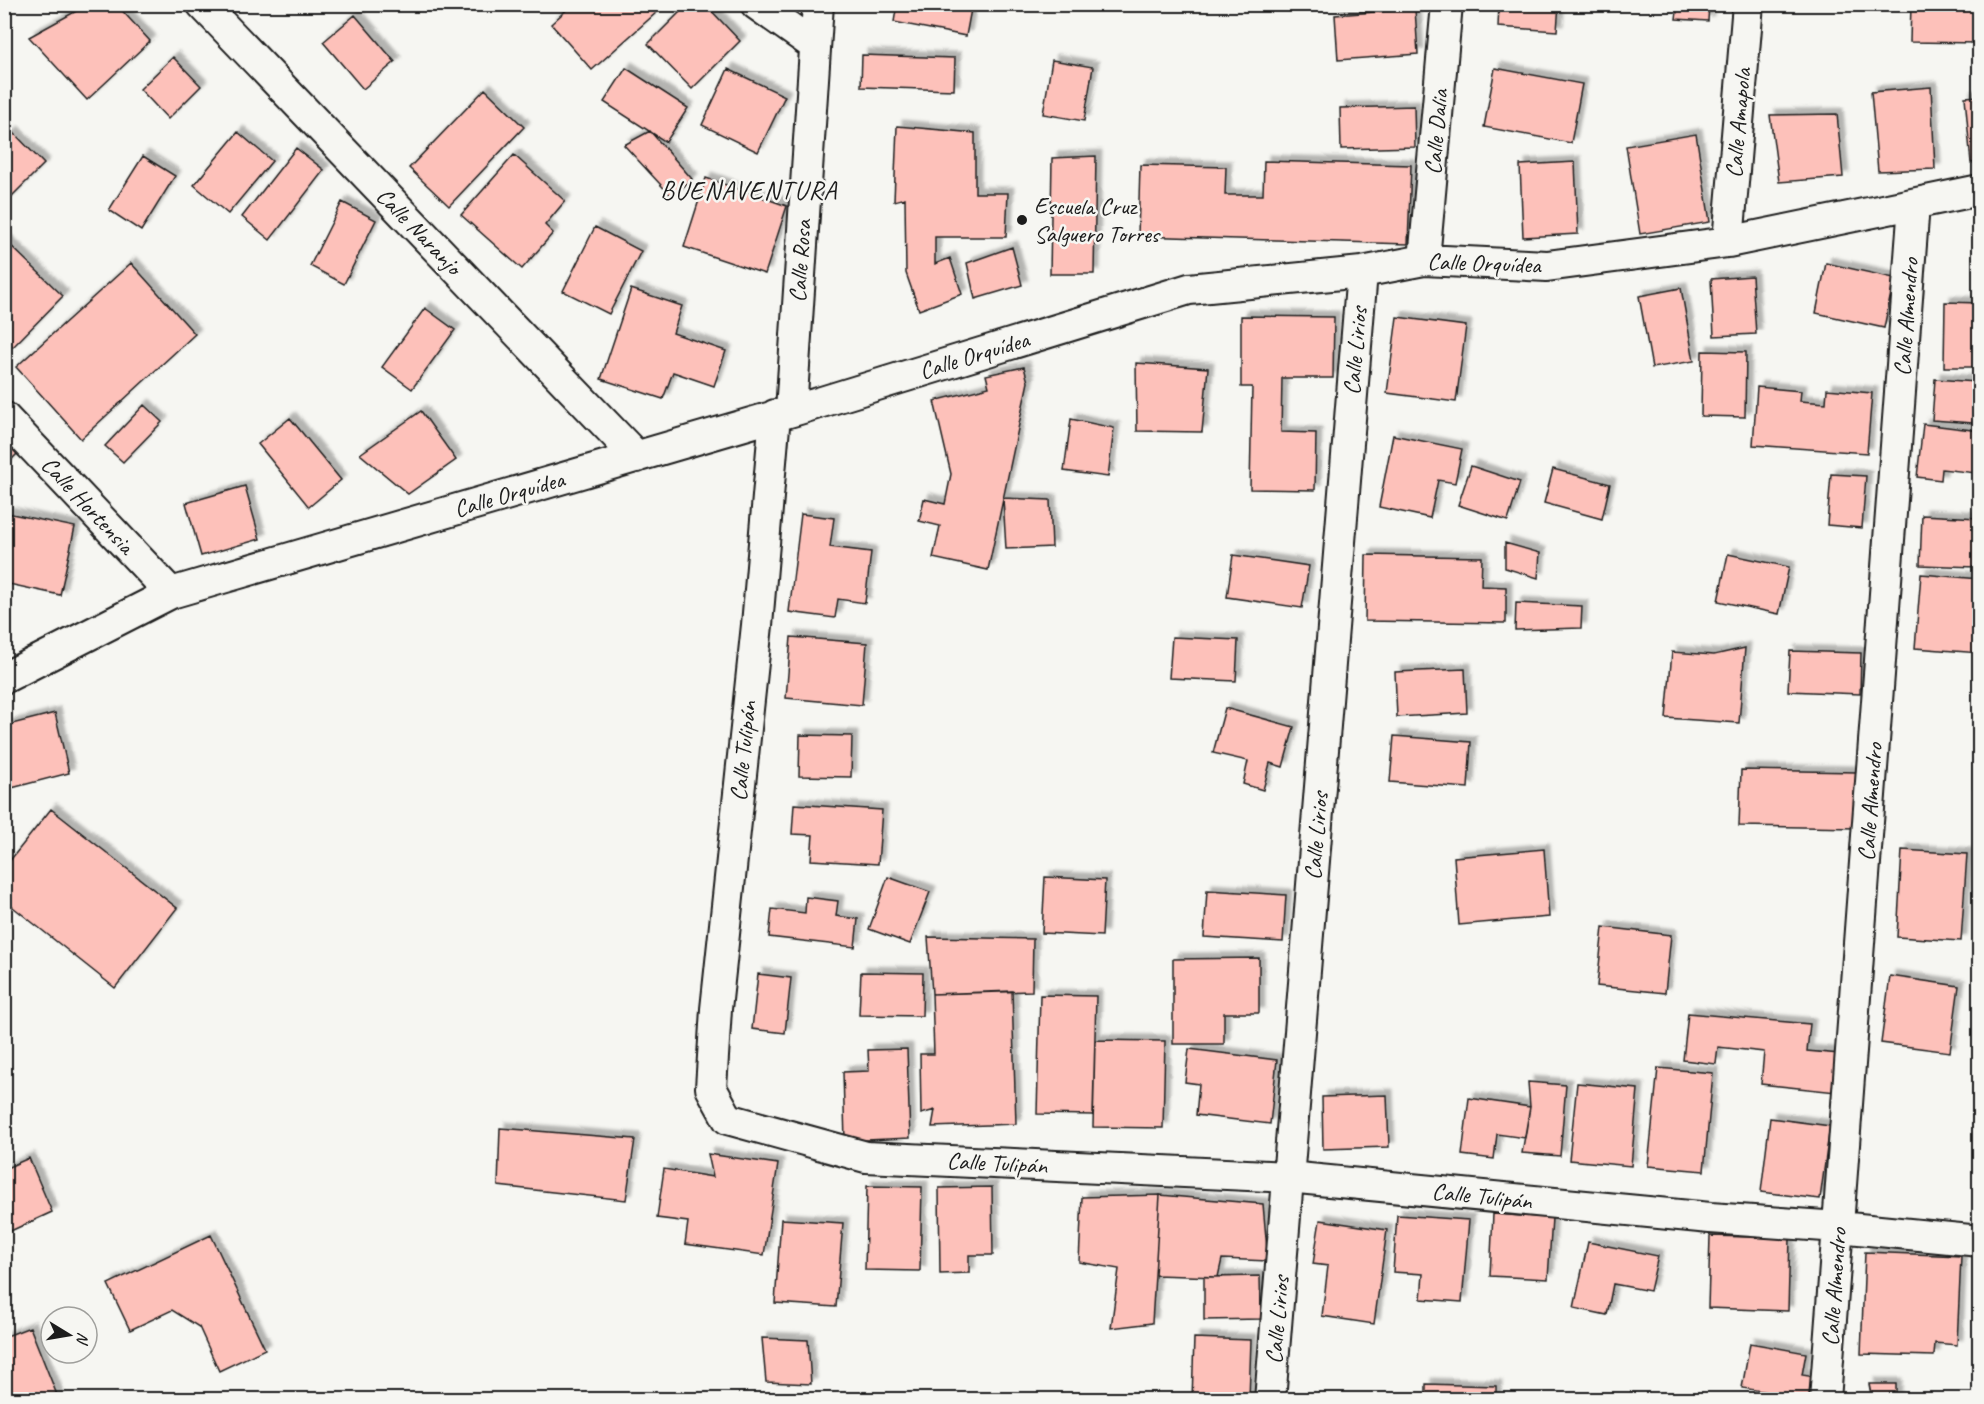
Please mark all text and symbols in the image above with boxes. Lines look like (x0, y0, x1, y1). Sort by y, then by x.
street label: Calle Amapola (1718, 65, 1758, 179)
street label: Calle Dalia (1417, 87, 1455, 176)
district label: BUENAVENTURA (660, 174, 838, 207)
street label: Calle Naranjo (370, 181, 470, 283)
place label: Escuela Cruz Salguero Torres (1034, 191, 1161, 249)
marker: Escuela Cruz Salguero Torres (1015, 213, 1029, 227)
street label: Calle Rosa (782, 217, 818, 303)
street label: Calle Orquídea (1427, 246, 1543, 280)
street label: Calle Almendro (1887, 255, 1925, 377)
street label: Calle Lirios (1336, 303, 1374, 396)
street label: Calle Orquídea (915, 324, 1034, 386)
street label: Calle Hortensia (35, 450, 142, 562)
street label: Calle Orquídea (450, 464, 569, 524)
street label: Calle Tulipán (723, 698, 763, 802)
street label: Calle Almendro (1851, 740, 1889, 862)
street label: Calle Lirios (1297, 788, 1335, 881)
street label: Calle Tulipán (946, 1145, 1049, 1181)
street label: Calle Tulipán (1431, 1176, 1535, 1216)
street label: Calle Almendro (1815, 1225, 1853, 1347)
street label: Calle Lirios (1258, 1272, 1296, 1365)
north arrow (39, 1305, 99, 1365)
text: N (71, 1331, 94, 1347)

